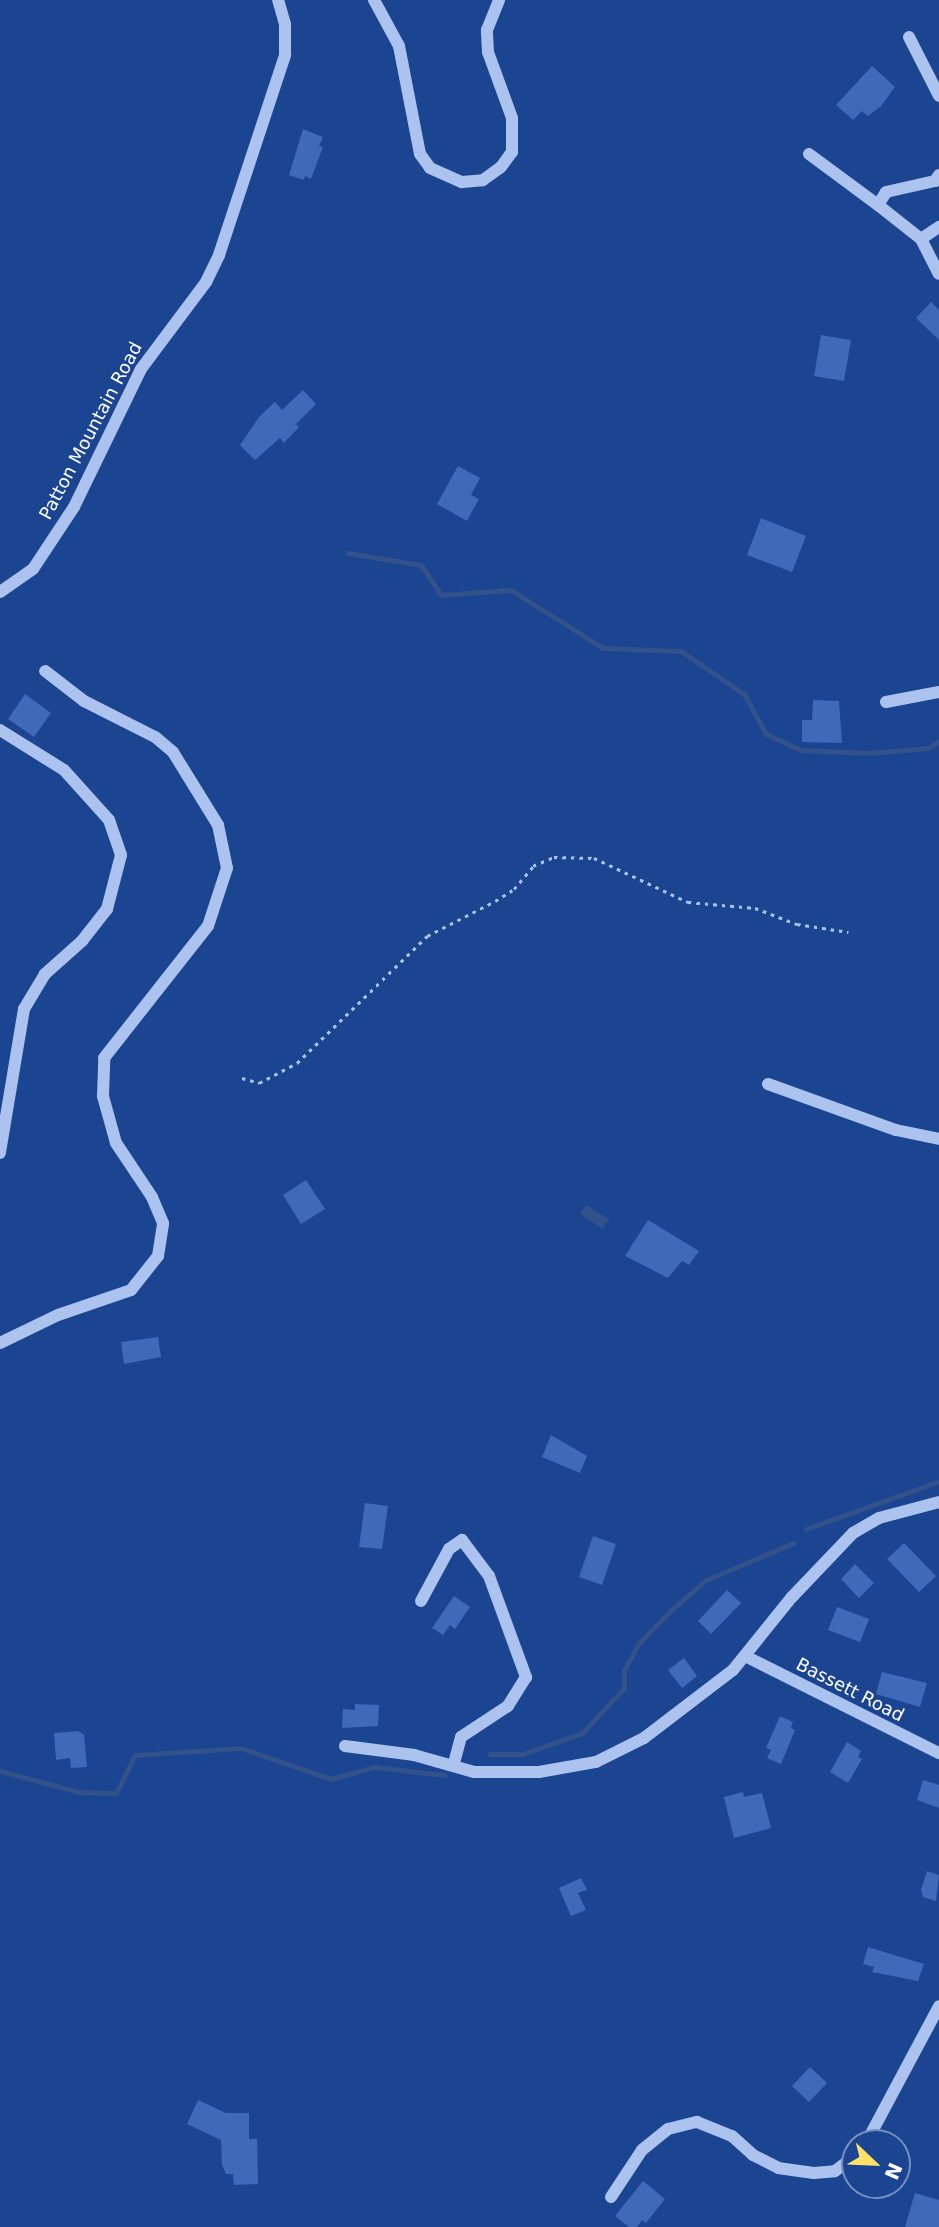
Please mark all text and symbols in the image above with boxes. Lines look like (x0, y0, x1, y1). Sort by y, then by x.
street label: Patton Mountain Road (35, 338, 147, 524)
street label: Bassett Road (792, 1654, 908, 1726)
north arrow (841, 2129, 911, 2199)
text: N (880, 2160, 907, 2183)

